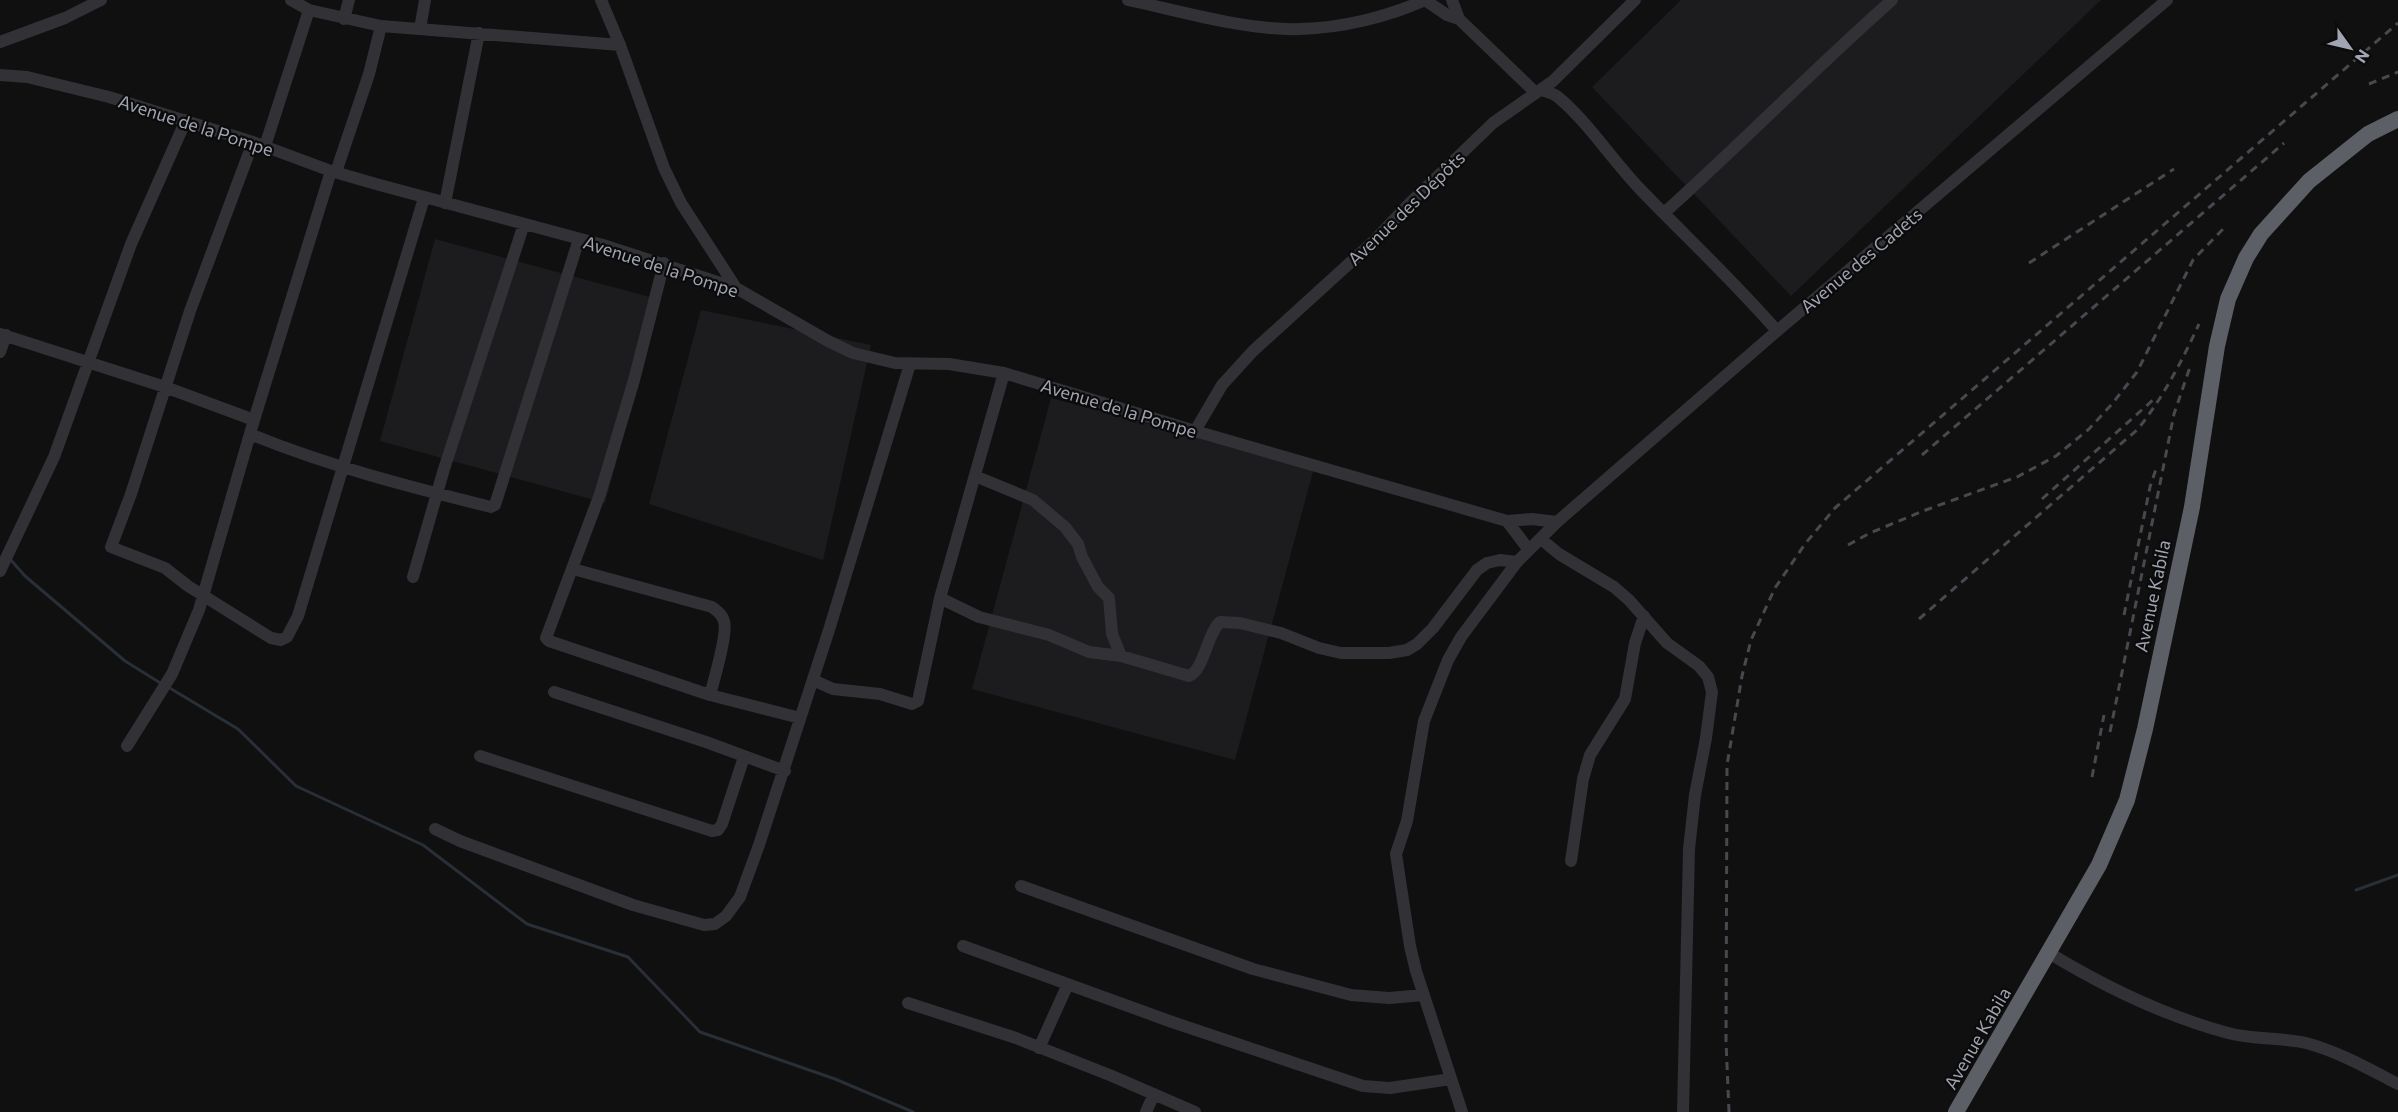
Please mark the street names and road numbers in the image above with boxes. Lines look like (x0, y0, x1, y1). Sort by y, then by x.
street label: Avenue de la Pompe (116, 90, 276, 160)
street label: Avenue des Dépôts (1343, 146, 1469, 270)
street label: Avenue des Cadets (1796, 203, 1926, 317)
street label: Avenue de la Pompe (581, 231, 741, 301)
street label: Avenue de la Pompe (1038, 374, 1200, 442)
street label: Avenue Kabila (2129, 538, 2175, 654)
street label: Avenue Kabila (1939, 983, 2015, 1093)

